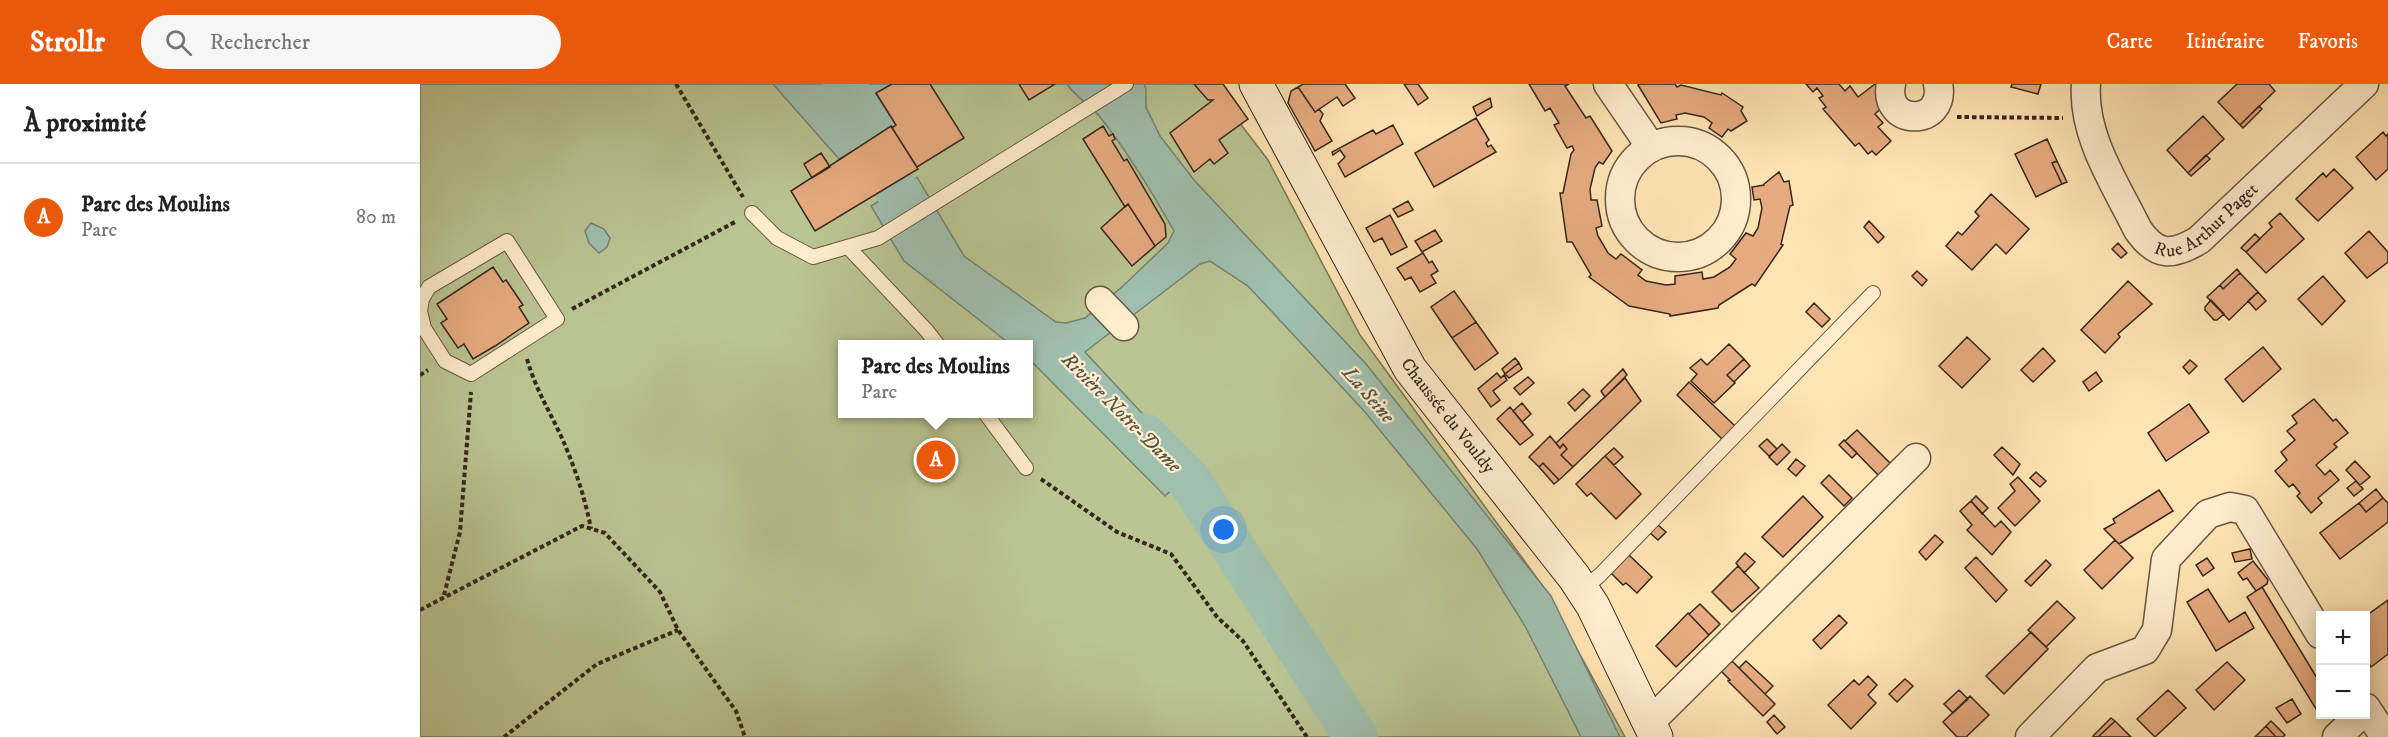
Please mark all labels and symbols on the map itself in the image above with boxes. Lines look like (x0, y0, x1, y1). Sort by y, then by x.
street label: Rue Arthur Paget (2151, 178, 2263, 263)
water label: Rivière Notre-Dame (1055, 347, 1187, 479)
street label: Chaussée du Vouldy (1395, 355, 1500, 479)
water label: La Seine (1336, 361, 1400, 430)
pin: A (916, 438, 956, 482)
your location (1209, 515, 1238, 544)

